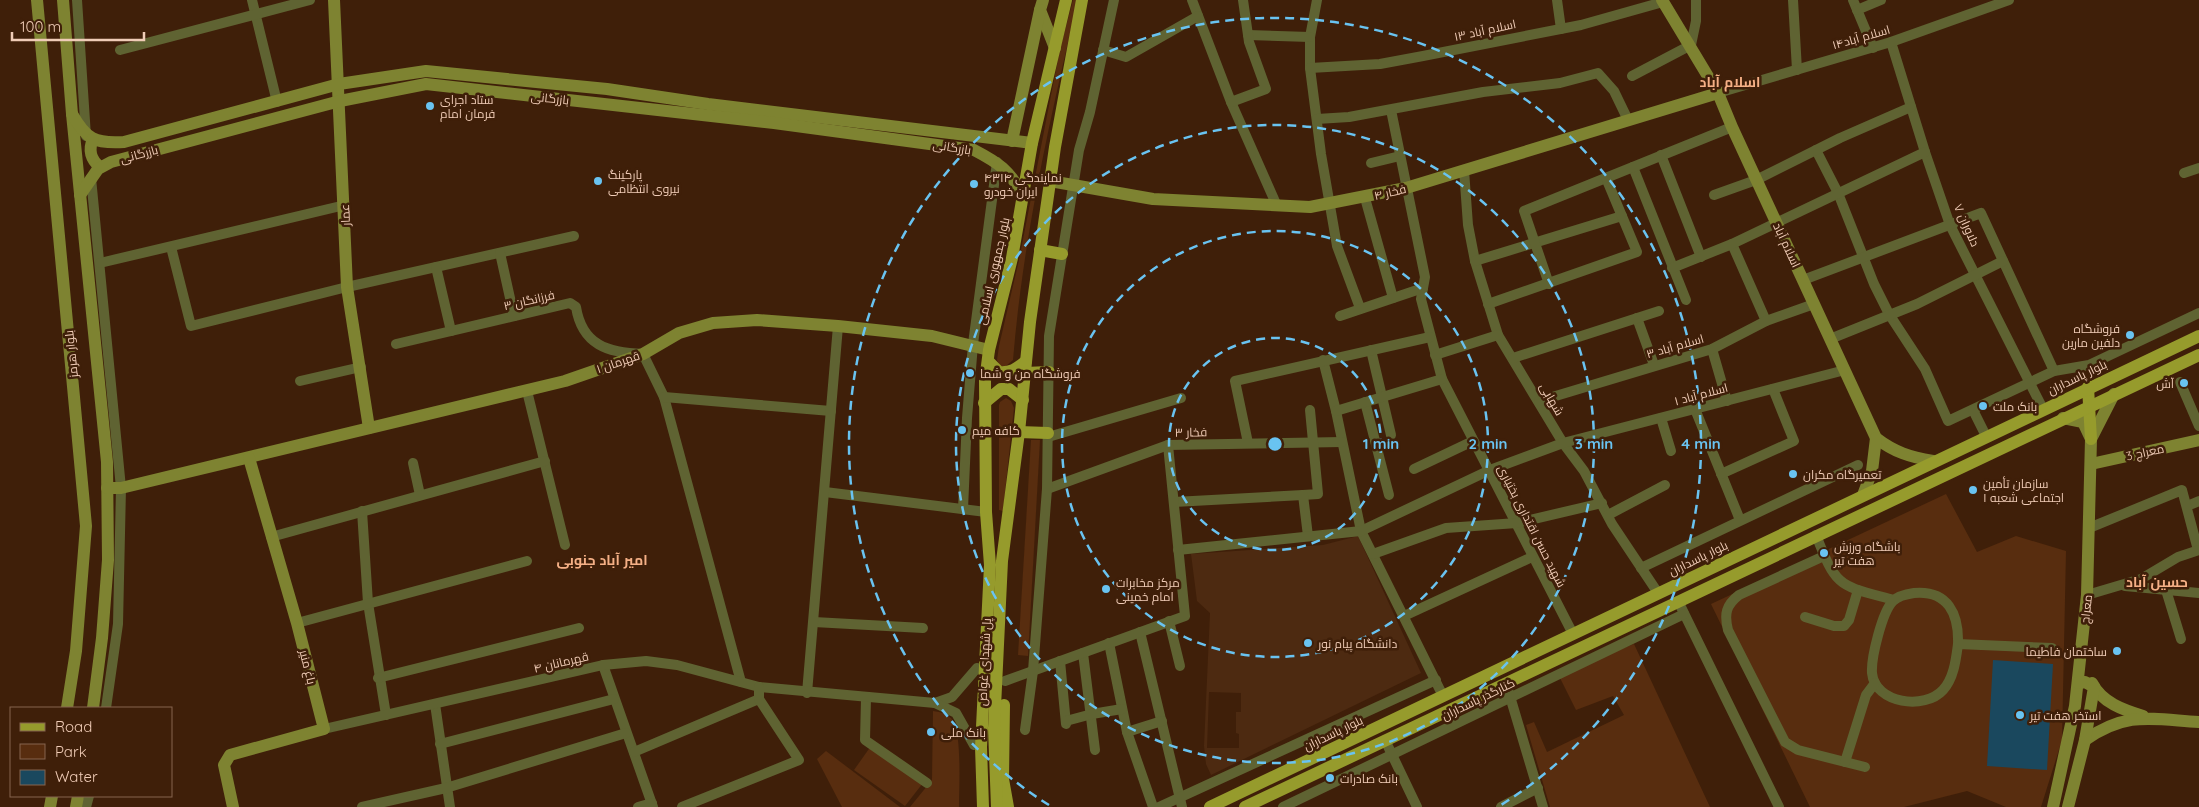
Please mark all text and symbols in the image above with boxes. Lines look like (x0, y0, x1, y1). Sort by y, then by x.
scale bar (12, 10, 145, 42)
street label: اسلام آباد ۱۳ (1453, 16, 1518, 45)
text: 100 m (20, 17, 61, 36)
street label: اسلام آباد۱۴ (1830, 22, 1892, 53)
district label: اسلام آباد (1700, 73, 1760, 92)
street label: بازرگانی (530, 89, 570, 107)
place label: ستاد اجرای فرمان امام (440, 92, 495, 122)
marker: ستاد اجرای فرمان امام (424, 100, 436, 112)
street label: بازرگانی (932, 137, 972, 157)
street label: بازرگانی (118, 142, 160, 166)
place label: پارکینگ نیروی انتظامی (608, 167, 680, 196)
place label: نمایندگی ۴۳۱۴ ایران خودرو (984, 170, 1062, 199)
marker: پارکینگ نیروی انتظامی (592, 175, 604, 187)
marker: نمایندگی ۴۳۱۴ ایران خودرو (968, 178, 980, 190)
street label: فخار ۴ (1372, 181, 1408, 203)
street label: دلاوران ۷ (1951, 201, 1983, 249)
street label: عمار (337, 204, 353, 227)
street label: بلوار جمهوری اسلامی (973, 216, 1013, 326)
street label: اسلام آباد (1769, 220, 1804, 270)
street label: فرزانگان ۳ (502, 287, 556, 313)
place label: فروشگاه دلفین مارین (2062, 321, 2120, 350)
street label: بلوار هرمز (61, 329, 81, 380)
marker: فروشگاه دلفین مارین (2124, 329, 2136, 341)
street label: اسلام آباد ۳ (1644, 331, 1706, 362)
street label: قهرمان ۱ (594, 348, 642, 376)
street label: بلوار پاسداران (2045, 356, 2110, 400)
place label: فروشگاه من و شما (980, 366, 1080, 381)
marker: فروشگاه من و شما (964, 367, 976, 379)
place label: آش (2156, 376, 2175, 391)
marker: آش (2178, 377, 2190, 389)
street label: شهابی (1537, 380, 1567, 418)
street label: اسلام آباد ۱ (1673, 380, 1730, 409)
place label: بانک ملت (1993, 399, 2037, 414)
marker: بانک ملت (1977, 400, 1989, 412)
place label: کافه میم (972, 423, 1020, 439)
marker: کافه میم (956, 424, 968, 436)
street label: فخار ۳ (1175, 424, 1207, 440)
text: 1 min (1363, 434, 1399, 453)
text: 2 min (1468, 434, 1508, 453)
text: 3 min (1575, 434, 1613, 453)
text: 4 min (1681, 434, 1721, 453)
centre of rings (1266, 435, 1284, 453)
street label: معراج 3 (2125, 441, 2166, 464)
street label: شهید حسن اقتداری بختیاری (1495, 462, 1569, 590)
place label: تعمیرگاه مکران (1803, 467, 1882, 482)
marker: تعمیرگاه مکران (1787, 468, 1799, 480)
place label: سازمان تأمین اجتماعی شعبه ۱ (1983, 476, 2064, 505)
marker: سازمان تأمین اجتماعی شعبه ۱ (1967, 484, 1979, 496)
street label: بلوار پاسداران (1666, 537, 1731, 581)
place label: باشگاه ورزش هفت تیر (1833, 539, 1900, 568)
marker: باشگاه ورزش هفت تیر (1818, 547, 1830, 559)
district label: امير آباد جنوبی (556, 551, 648, 569)
district label: حسین آباد (2126, 573, 2188, 591)
place label: مرکز مخابرات امام خمینی (1116, 575, 1180, 605)
marker: مرکز مخابرات امام خمینی (1100, 583, 1112, 595)
street label: معراج (2077, 594, 2096, 624)
street label: پل شهدای غواص (974, 617, 996, 706)
place label: دانشگاه پیام نور (1317, 636, 1397, 653)
marker: دانشگاه پیام نور (1302, 637, 1314, 649)
place label: ساختمان فاطیما (2026, 644, 2107, 659)
marker: ساختمان فاطیما (2111, 645, 2123, 657)
street label: باغ منیر (295, 647, 320, 686)
street label: قهرمانان ۴ (532, 648, 590, 676)
street label: کنارگذر پاسداران (1439, 675, 1518, 725)
legend (10, 707, 172, 797)
place label: استخر هفت تیر (2029, 708, 2101, 723)
marker: استخر هفت تیر (2014, 709, 2026, 721)
street label: بلوار پاسداران (1301, 712, 1366, 756)
text: Road (55, 717, 92, 736)
place label: بانک ملی (941, 725, 986, 740)
marker: بانک ملی (925, 726, 937, 738)
text: Park (55, 742, 87, 761)
text: Water (55, 767, 98, 786)
place label: بانک صادرات (1340, 771, 1398, 786)
marker: بانک صادرات (1324, 772, 1336, 784)

